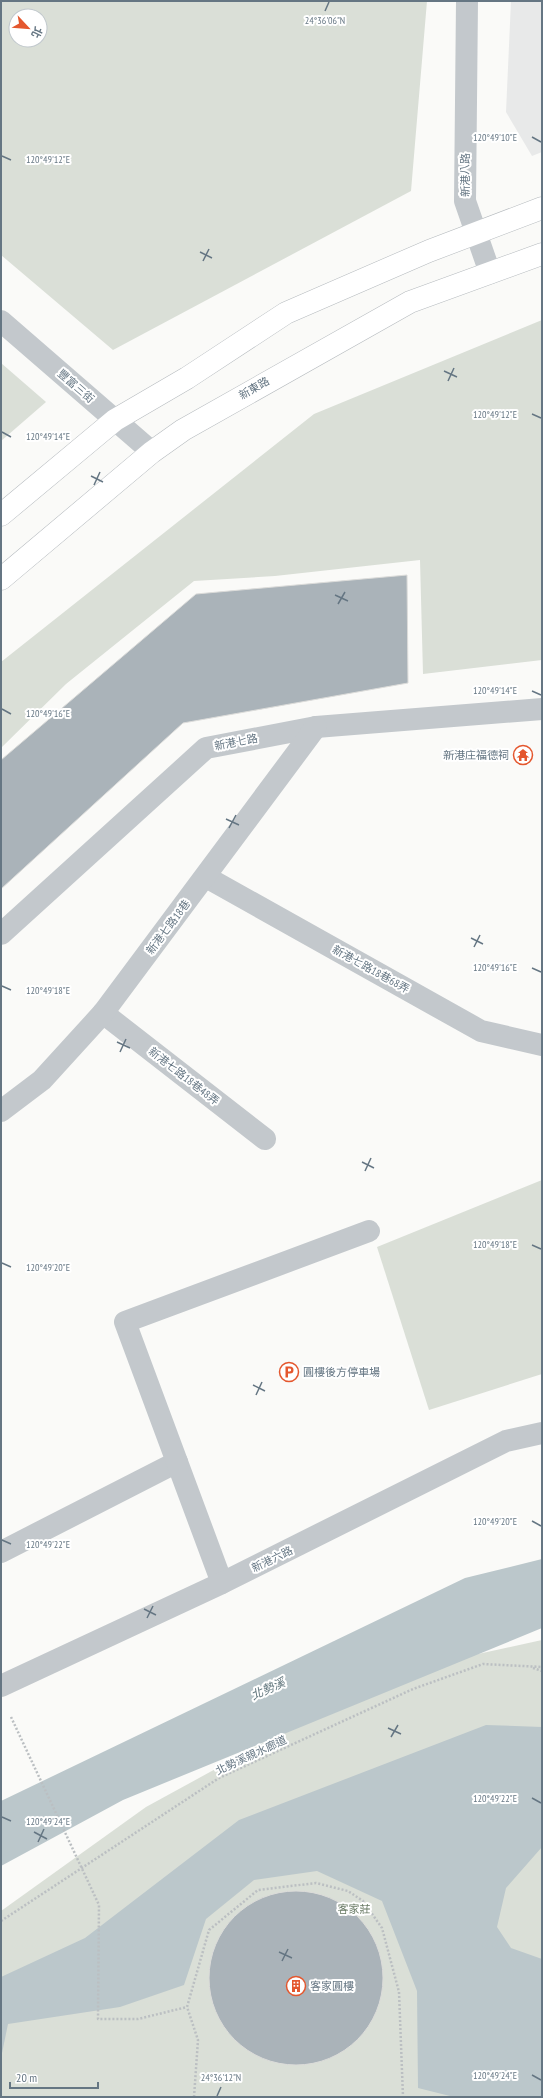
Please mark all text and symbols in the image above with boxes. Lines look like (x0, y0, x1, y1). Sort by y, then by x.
north arrow (8, 8, 48, 48)
text: 24°36'06"N (305, 14, 345, 27)
text: 北 (28, 24, 46, 40)
text: 120°49'10"E (473, 131, 517, 144)
text: 120°49'12"E (26, 153, 70, 166)
street label: 新港八路 (458, 153, 472, 197)
street label: 豐富三街 (55, 366, 97, 406)
street label: 新東路 (236, 374, 272, 402)
text: 120°49'12"E (473, 408, 517, 421)
text: 120°49'14"E (26, 430, 70, 443)
text: 120°49'14"E (473, 684, 517, 697)
text: 120°49'16"E (26, 707, 70, 720)
street label: 新港七路 (213, 731, 259, 753)
temple icon: 新港庄福德祠 (512, 744, 534, 766)
place label: 新港庄福德祠 (443, 748, 509, 762)
street label: 新港七路18巷 (143, 897, 193, 957)
street label: 新港七路18巷68弄 (330, 942, 412, 996)
text: 120°49'16"E (473, 961, 517, 974)
text: 120°49'18"E (26, 984, 70, 997)
street label: 新港七路18巷48弄 (146, 1044, 222, 1108)
text: 120°49'18"E (473, 1238, 517, 1251)
text: 120°49'20"E (26, 1261, 70, 1274)
parking icon: 圓樓後方停車場 (278, 1361, 300, 1383)
place label: 圓樓後方停車場 (303, 1365, 380, 1379)
text: 120°49'20"E (473, 1515, 517, 1528)
text: 120°49'22"E (26, 1538, 70, 1551)
street label: 新港六路 (249, 1543, 295, 1575)
water label: 北勢溪 (248, 1674, 289, 1703)
street label: 北勢溪親水廊道 (213, 1732, 289, 1778)
text: 120°49'22"E (473, 1792, 517, 1805)
text: 120°49'24"E (26, 1815, 70, 1828)
park label: 客家莊 (338, 1902, 371, 1916)
building icon: 客家圓樓 (285, 1975, 307, 1997)
place label: 客家圓樓 (310, 1979, 354, 1993)
scale bar (10, 2064, 98, 2090)
text: 120°49'24"E (473, 2069, 517, 2082)
text: 20 m (16, 2070, 37, 2085)
text: 24°36'12"N (201, 2071, 241, 2084)

